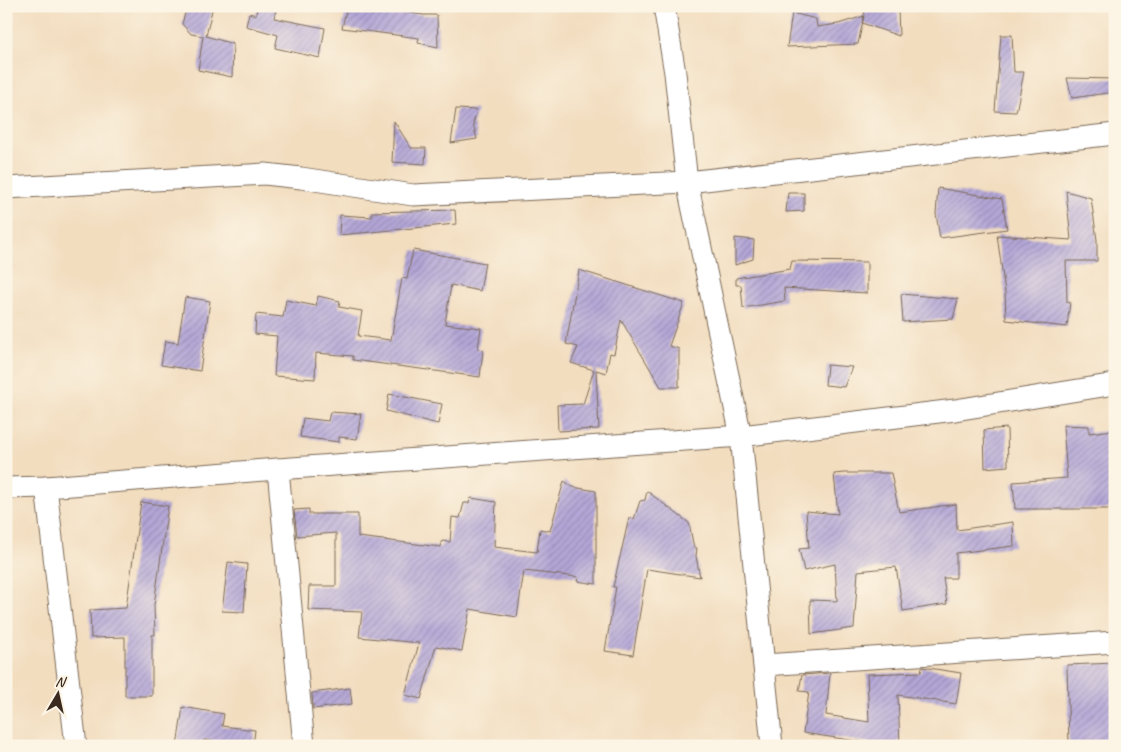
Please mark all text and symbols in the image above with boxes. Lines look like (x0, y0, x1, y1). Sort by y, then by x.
north arrow (32, 670, 82, 720)
text: N (54, 673, 68, 691)

